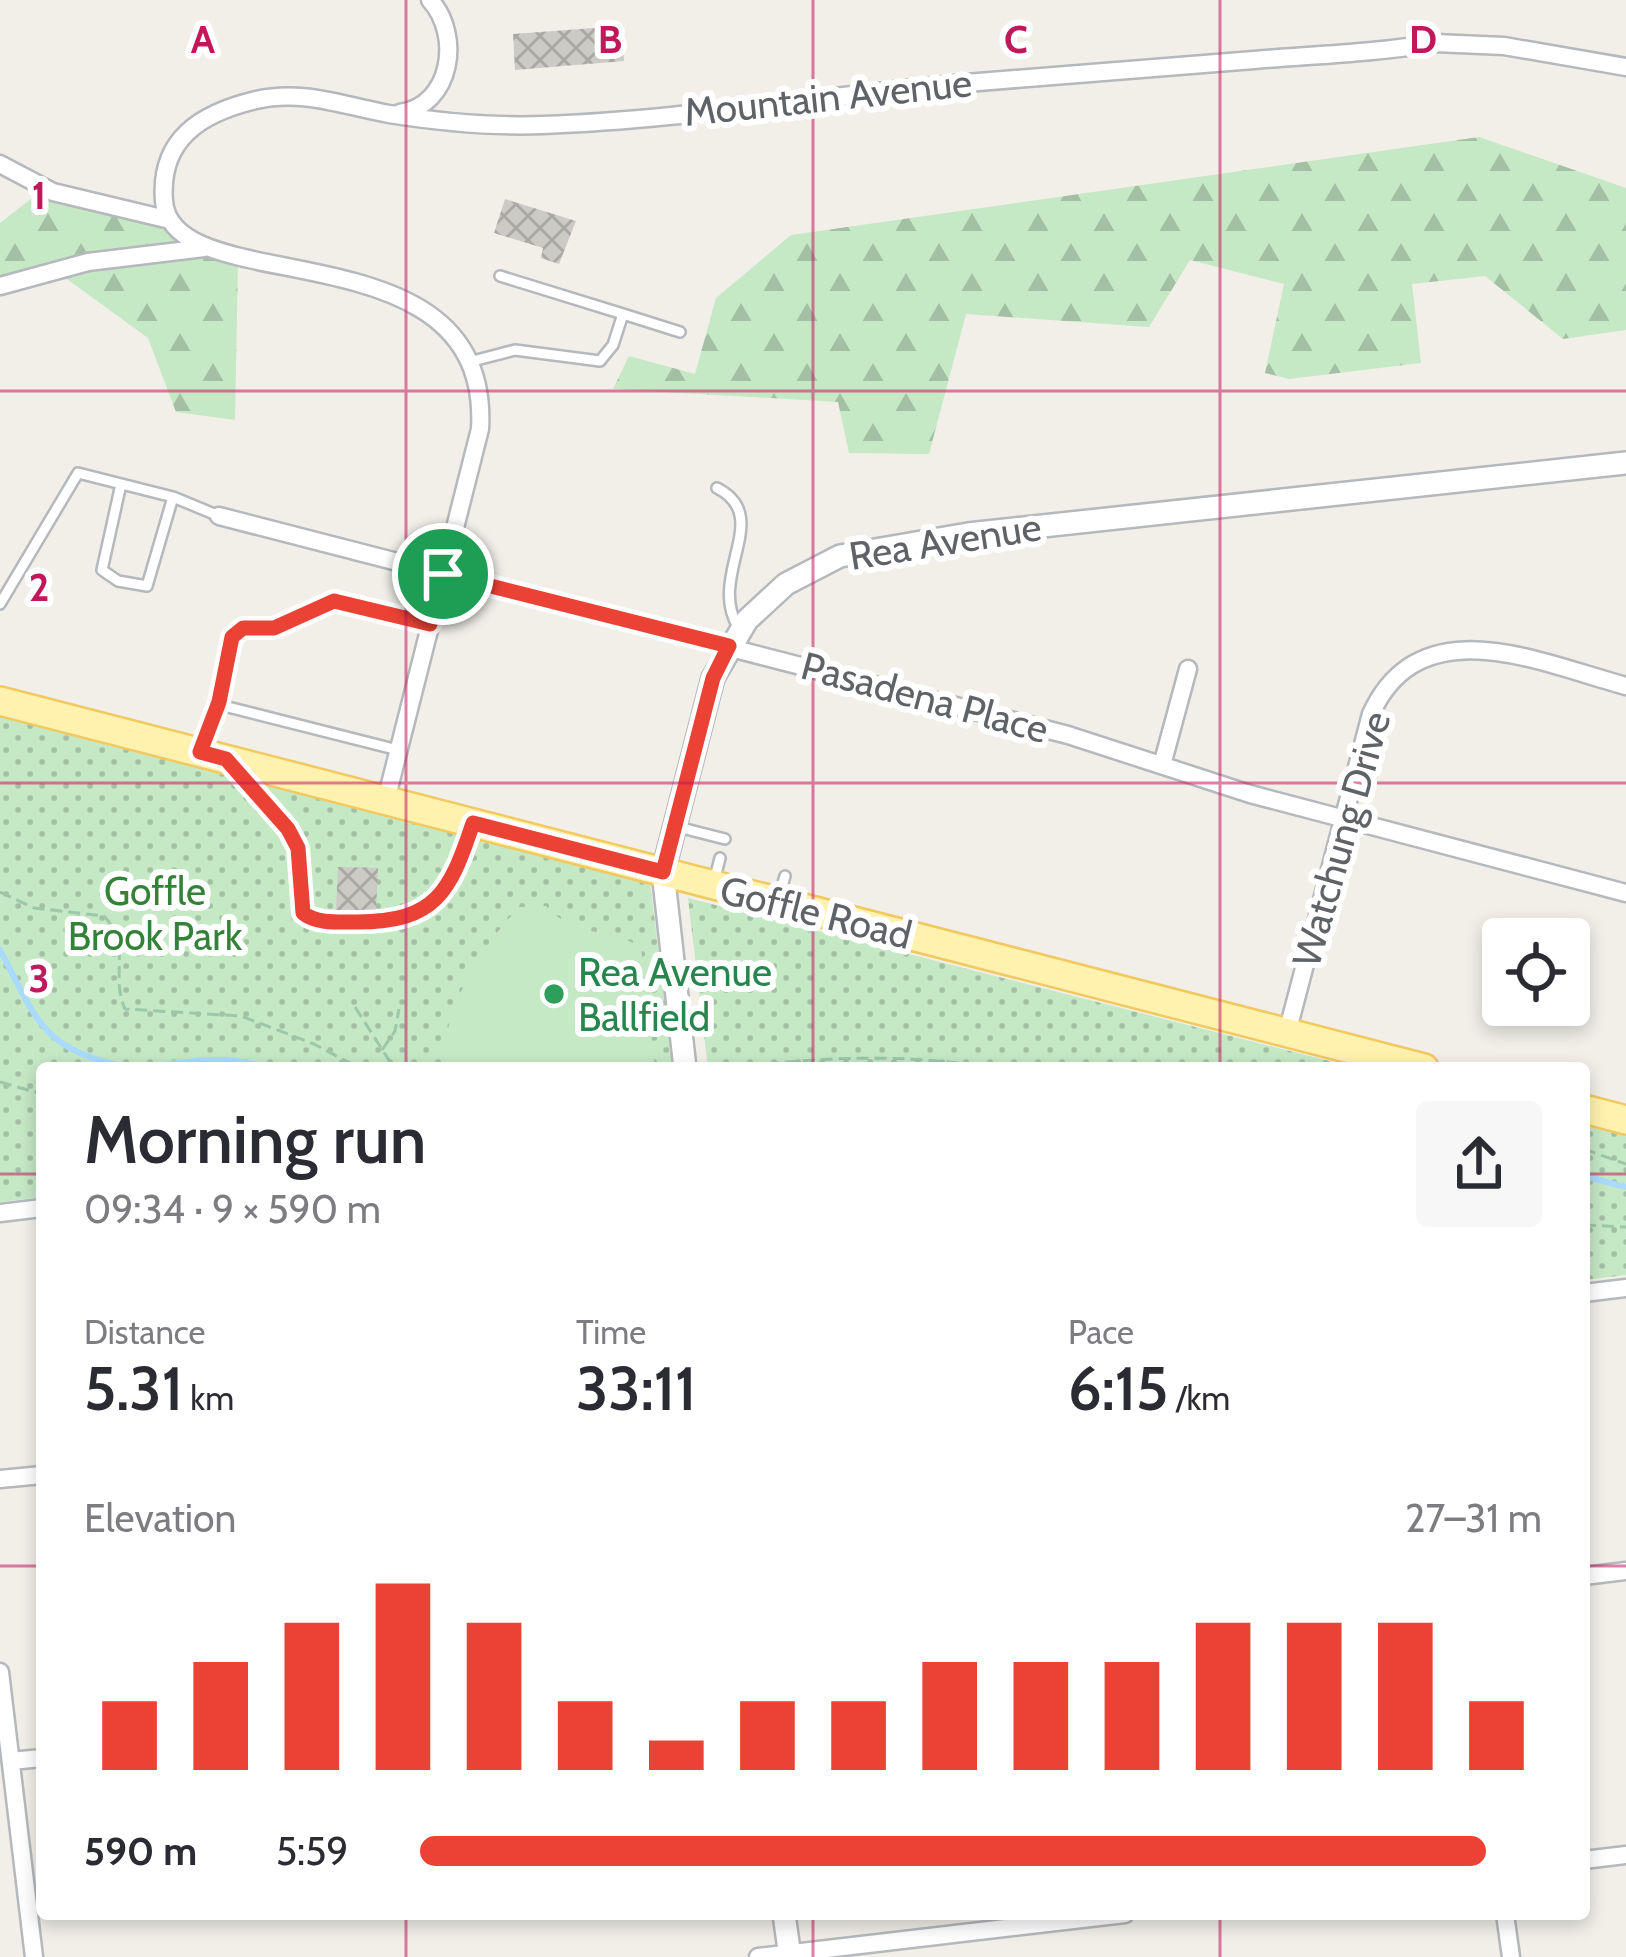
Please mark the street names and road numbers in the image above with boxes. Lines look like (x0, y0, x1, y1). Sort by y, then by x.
street label: Mountain Avenue (682, 58, 974, 136)
street label: Rea Avenue (845, 502, 1045, 580)
street label: Pasadena Place (796, 641, 1054, 753)
street label: Watchung Drive (1282, 706, 1400, 972)
street label: Goffle Road (715, 865, 917, 959)

